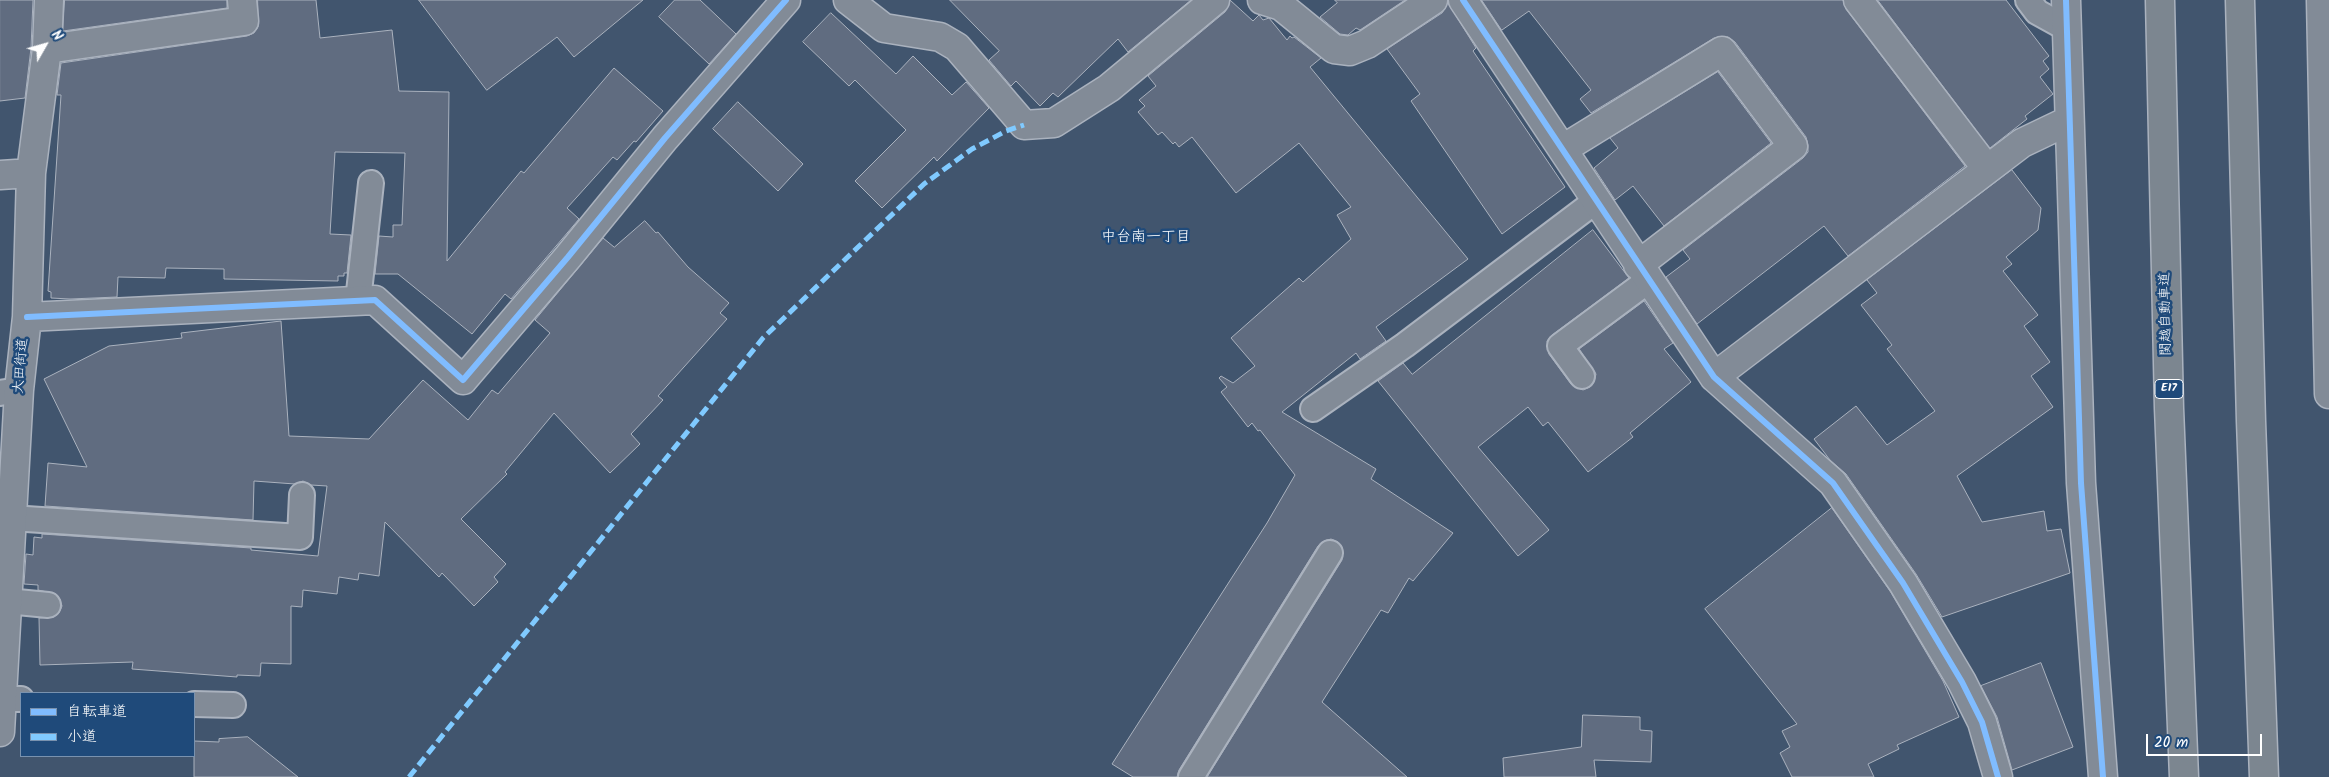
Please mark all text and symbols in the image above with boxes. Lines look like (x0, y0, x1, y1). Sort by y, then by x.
north arrow (20, 20, 70, 70)
text: N (45, 26, 68, 46)
district label: 中台南一丁目 (1101, 229, 1191, 247)
street label: 関越自動車道 (2158, 272, 2176, 356)
street label: 大田街道 (11, 337, 33, 395)
road number: E17 (2155, 379, 2183, 398)
legend (20, 692, 195, 757)
text: 自転車道 (67, 700, 127, 724)
scale bar (2149, 724, 2265, 756)
text: 小道 (67, 725, 97, 749)
text: 20 m (2154, 731, 2188, 755)

